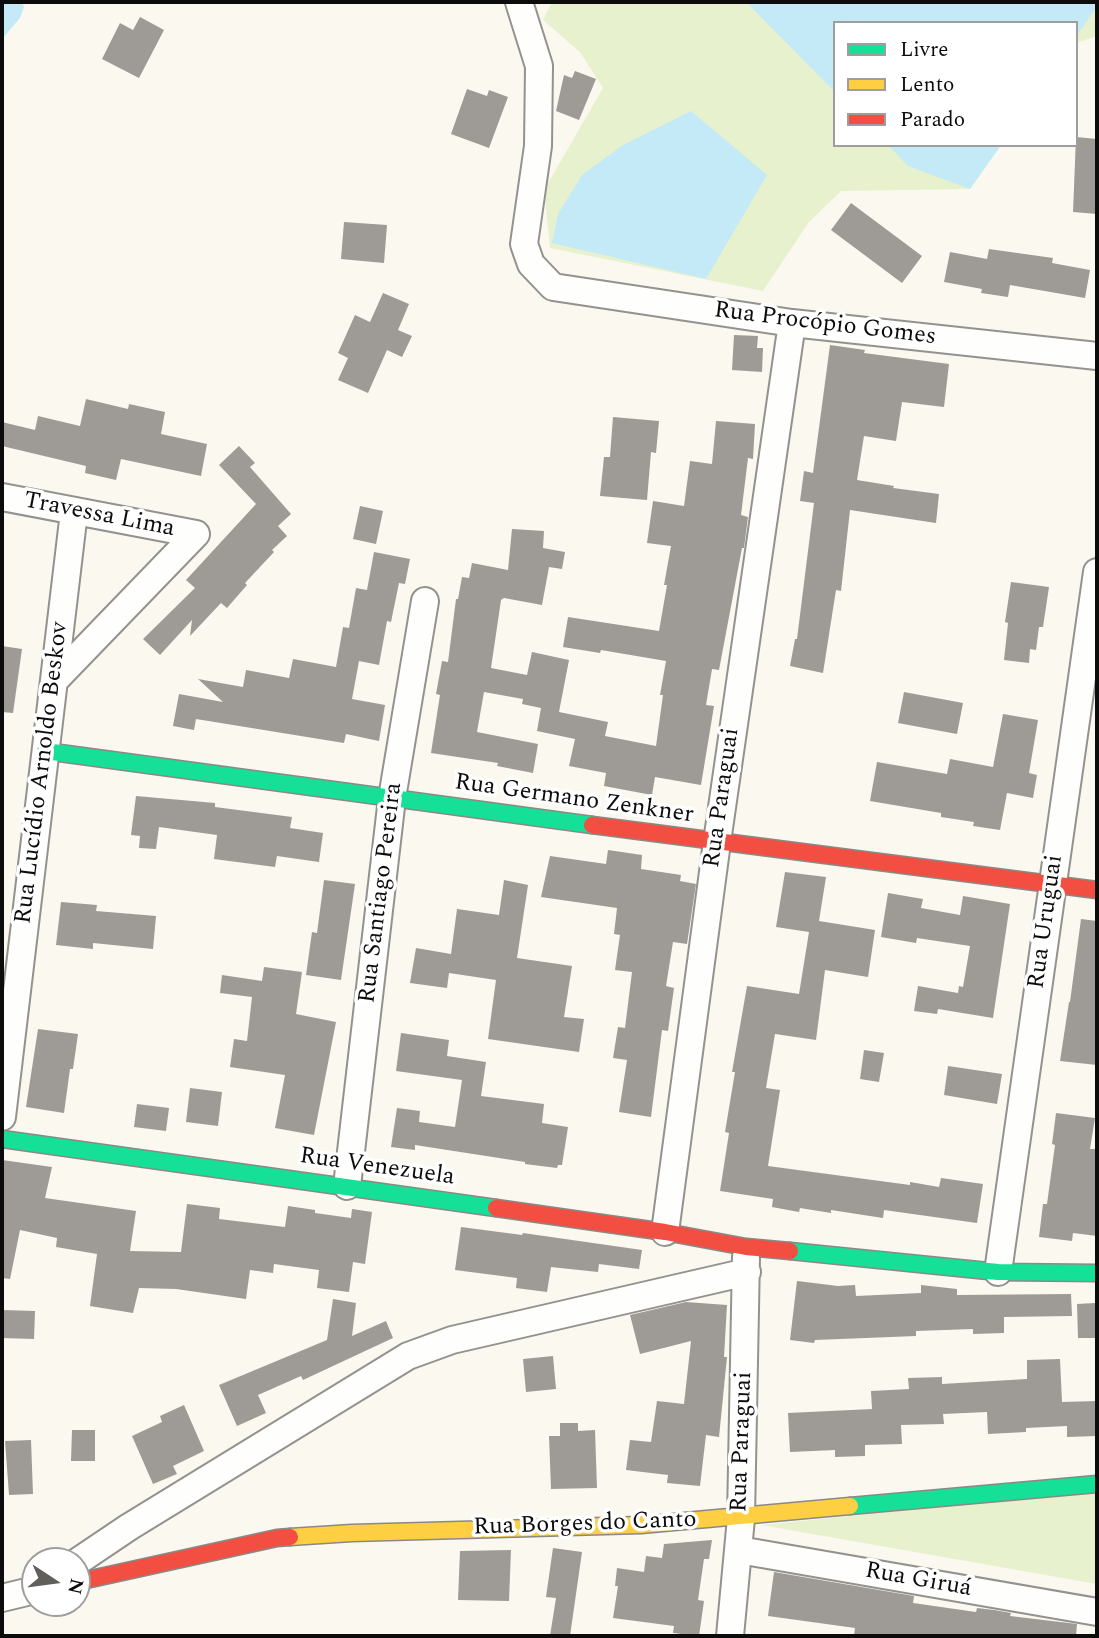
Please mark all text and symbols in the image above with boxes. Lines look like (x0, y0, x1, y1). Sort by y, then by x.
legend (833, 21, 1078, 147)
text: Livre (900, 34, 948, 66)
text: Lento (900, 69, 954, 101)
text: Parado (900, 104, 965, 136)
street label: Rua Procópio Gomes (712, 297, 938, 353)
street label: Travessa Lima (21, 487, 177, 545)
street label: Rua Lucídio Arnoldo Beskov (10, 620, 76, 926)
street label: Rua Paraguai (699, 726, 747, 870)
street label: Rua Germano Zenkner (453, 769, 695, 831)
street label: Rua Santiago Pereira (354, 781, 410, 1005)
street label: Rua Uruguai (1023, 853, 1071, 991)
street label: Rua Venezuela (298, 1143, 456, 1193)
street label: Rua Paraguai (726, 1371, 760, 1513)
street label: Rua Borges do Canto (473, 1507, 697, 1543)
north arrow (21, 1547, 91, 1617)
street label: Rua Giruá (862, 1557, 974, 1605)
text: N (59, 1576, 91, 1597)

